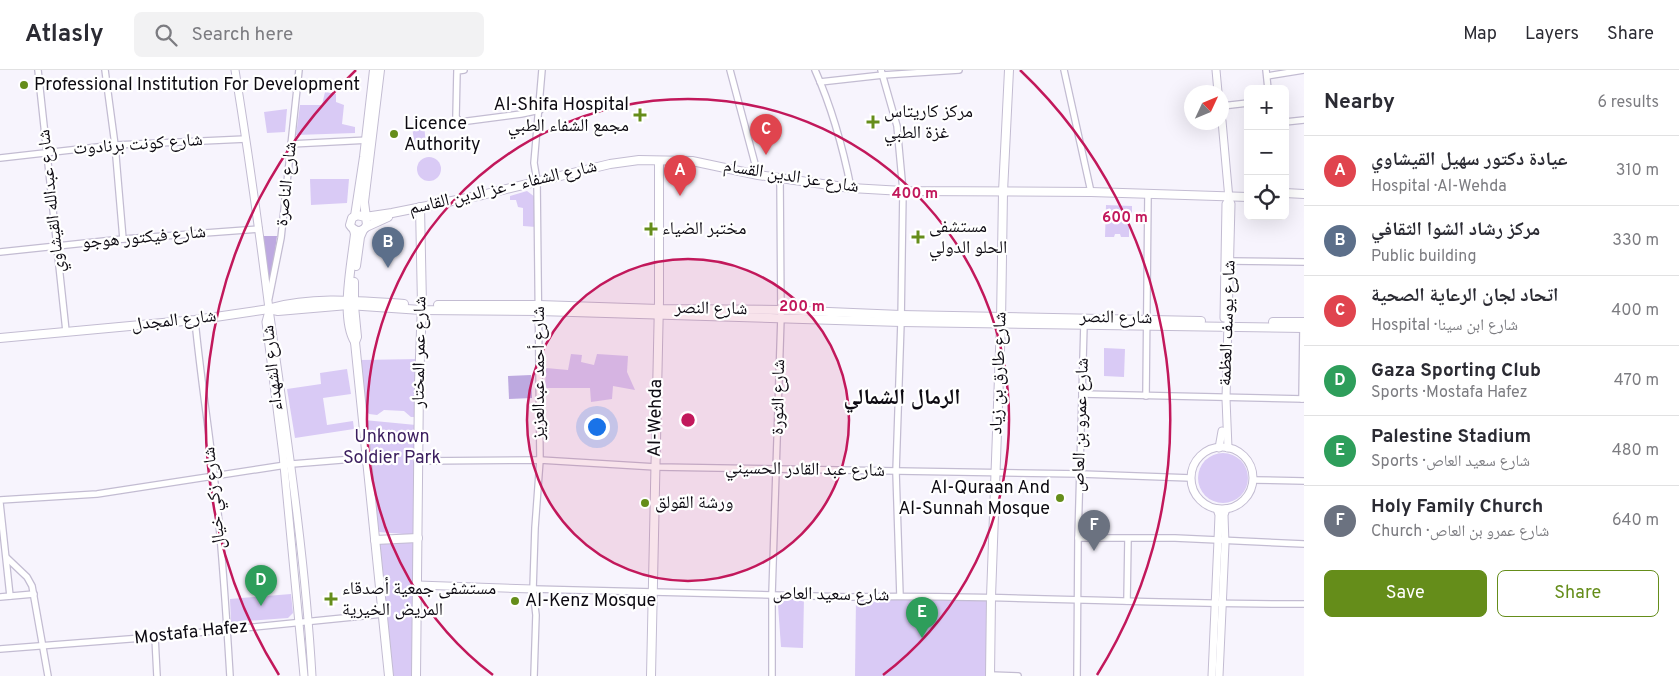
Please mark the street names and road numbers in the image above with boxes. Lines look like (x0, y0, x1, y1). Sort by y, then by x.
street label: شارع عبدالله القيشاوي (33, 128, 73, 274)
street label: شارع كونت برنادوت (72, 129, 204, 161)
street label: شارع الناصرة (271, 140, 303, 228)
street label: شارع الشفاء - عز الدين القاسم (407, 155, 599, 221)
street label: شارع عز الدين القسام (722, 155, 860, 199)
street label: شارع فيكتور هوجو (81, 221, 207, 255)
street label: شارع يوسف العظمة (1214, 259, 1242, 387)
street label: شارع عمر المختار (408, 296, 432, 409)
street label: شارع النصر (673, 297, 748, 321)
street label: شارع المجدل (130, 305, 218, 337)
street label: شارع أحمد عبدالعزيز (527, 306, 551, 441)
street label: شارع النصر (1078, 306, 1153, 330)
street label: شارع طارق بن زياد (985, 311, 1013, 435)
street label: شارع الشهداء (257, 324, 289, 412)
street label: شارع عمرو بن العاص (1067, 357, 1095, 493)
street label: شارع الثورة (767, 359, 791, 435)
street label: Al-Wehda (644, 379, 668, 457)
street label: شارع زكي خيال (198, 446, 233, 550)
street label: شارع عبد القادر الحسيني (725, 457, 885, 484)
street label: شارع سعيد العاص (772, 582, 890, 608)
street label: Mostafa Hafez (133, 616, 249, 650)

